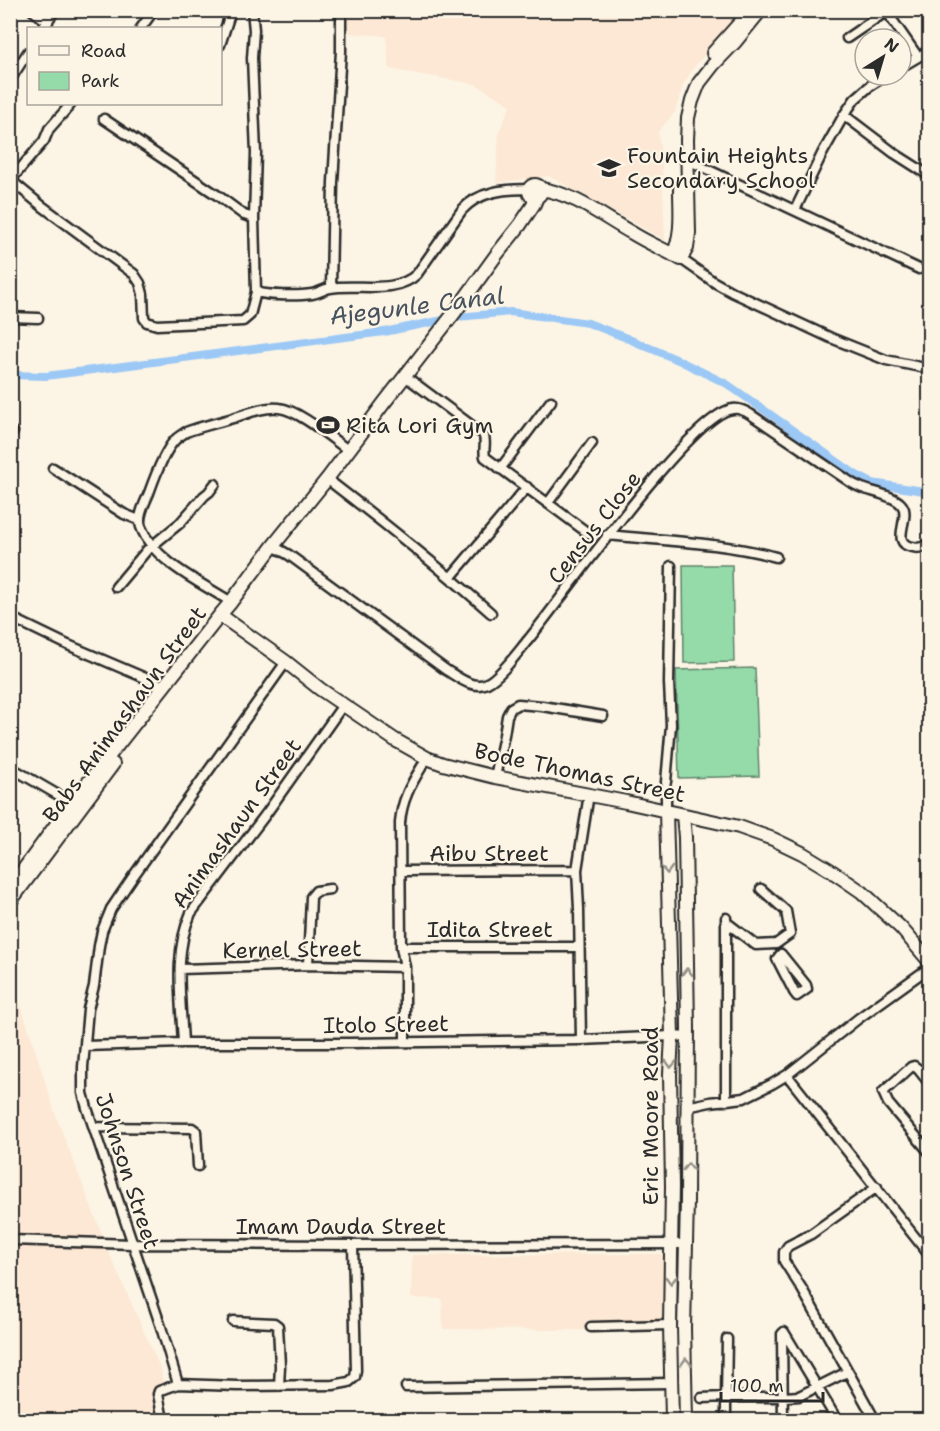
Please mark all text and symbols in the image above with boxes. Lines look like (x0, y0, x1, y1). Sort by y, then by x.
legend (27, 27, 222, 105)
north arrow (853, 27, 913, 87)
text: N (880, 33, 903, 58)
text: Road (81, 39, 126, 63)
text: Park (81, 69, 120, 93)
place label: Fountain Heights Secondary School (627, 141, 815, 195)
school or university icon: Fountain Heights Secondary School (596, 155, 622, 181)
water label: Ajegunle Canal (328, 279, 506, 333)
place label: Rita Lori Gym (346, 411, 494, 440)
sports icon: Rita Lori Gym (315, 412, 341, 438)
street label: Census Close (541, 465, 648, 590)
street label: Babs Animashaun Street (36, 600, 213, 828)
street label: Animashaun Street (165, 733, 308, 914)
street label: Bode Thomas Street (472, 736, 688, 809)
street label: Aibu Street (429, 839, 549, 868)
one-way arrow (661, 865, 673, 874)
street label: Idita Street (427, 915, 553, 944)
street label: Kernel Street (222, 934, 362, 965)
one-way arrow (681, 968, 693, 977)
street label: Itolo Street (323, 1009, 449, 1040)
street label: Eric Moore Road (636, 1027, 665, 1205)
one-way arrow (664, 1060, 677, 1069)
street label: Johnson Street (89, 1089, 166, 1253)
one-way arrow (681, 1163, 694, 1172)
street label: Imam Dauda Street (236, 1212, 446, 1241)
one-way arrow (665, 1276, 677, 1285)
one-way arrow (679, 1358, 692, 1367)
scale bar (721, 1365, 823, 1403)
text: 100 m (730, 1374, 784, 1398)

